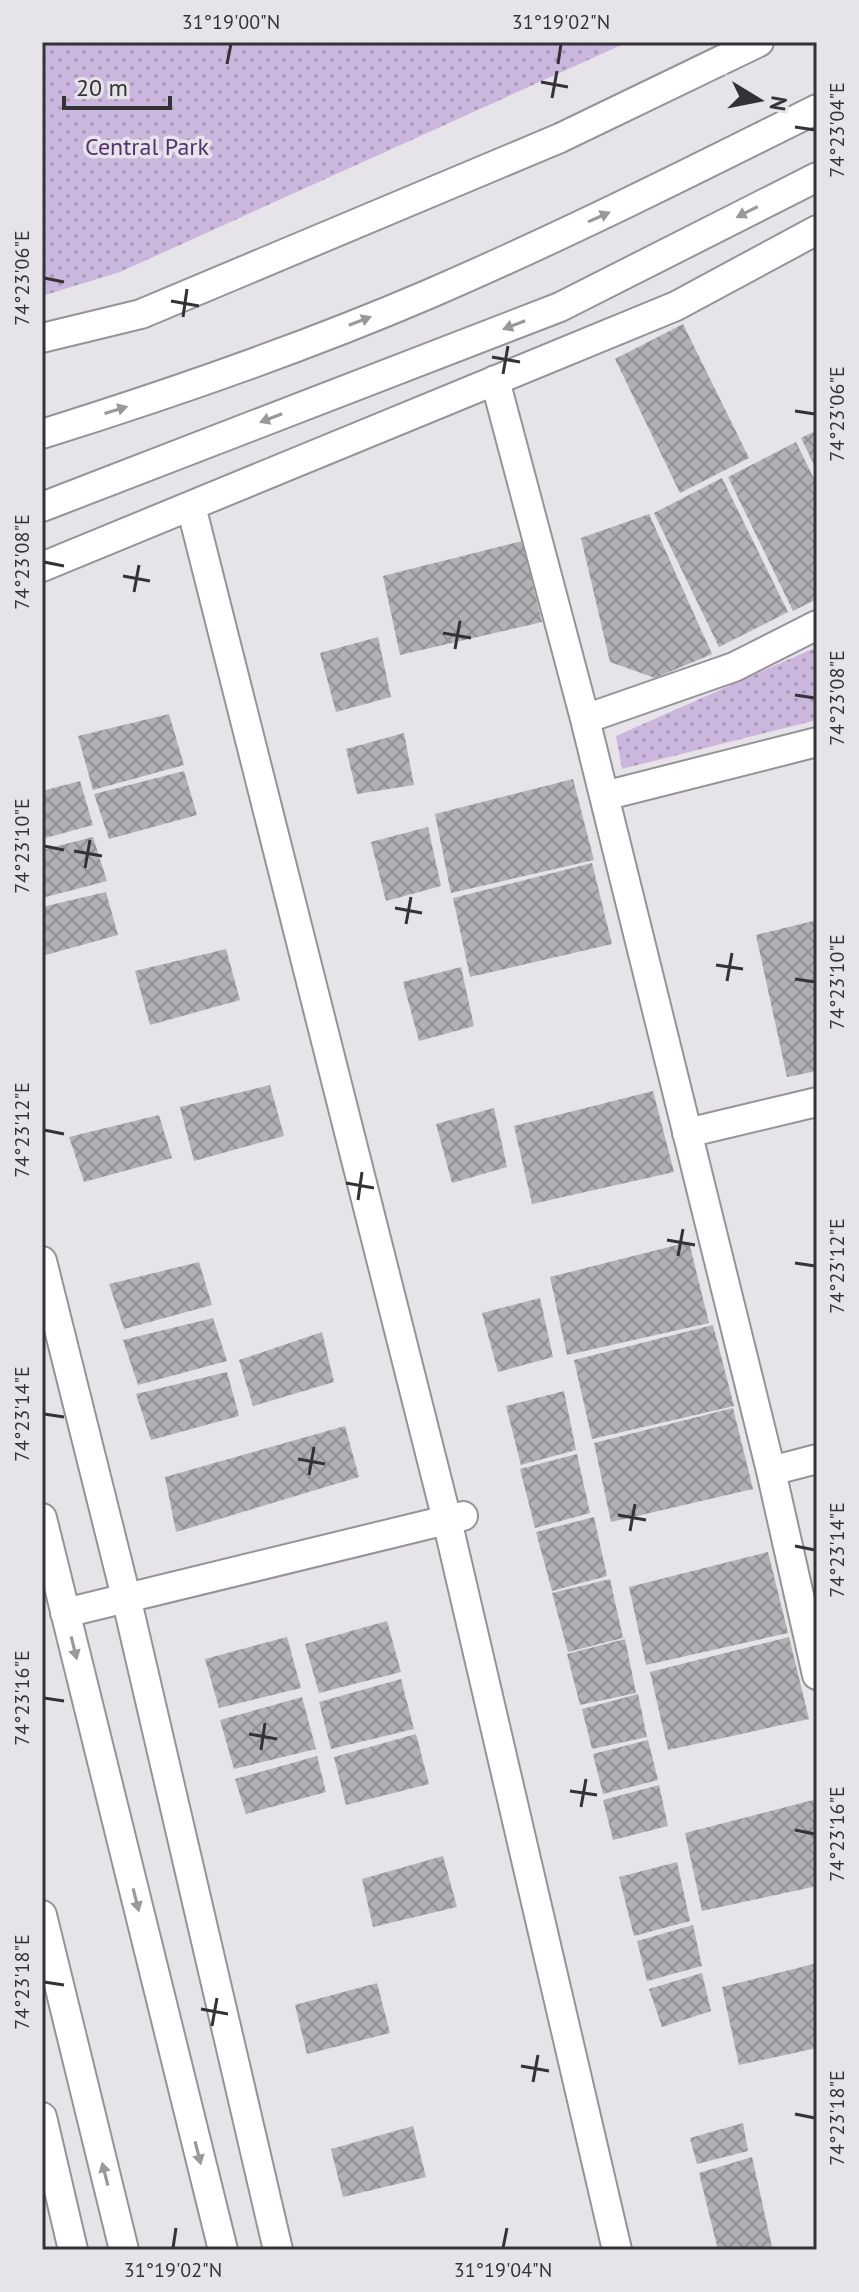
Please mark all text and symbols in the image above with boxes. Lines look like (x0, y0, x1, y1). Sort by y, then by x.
text: 31°19'00"N (182, 9, 280, 35)
text: 31°19'02"N (512, 9, 610, 35)
scale bar (64, 60, 170, 110)
north arrow (719, 60, 799, 140)
text: 20 m (76, 72, 128, 103)
text: 74°23'04"E (824, 82, 850, 178)
text: N (764, 94, 794, 113)
park label: Central Park (85, 131, 209, 162)
one-way arrow (736, 205, 759, 219)
one-way arrow (587, 210, 610, 224)
text: 74°23'06"E (9, 230, 35, 326)
one-way arrow (348, 314, 372, 327)
one-way arrow (501, 319, 525, 332)
text: 74°23'06"E (824, 366, 850, 462)
one-way arrow (105, 404, 129, 416)
one-way arrow (259, 412, 283, 425)
text: 74°23'08"E (9, 514, 35, 610)
text: 74°23'08"E (824, 650, 850, 746)
text: 74°23'10"E (9, 798, 35, 894)
text: 74°23'10"E (824, 934, 850, 1030)
text: 74°23'12"E (9, 1082, 35, 1178)
text: 74°23'12"E (824, 1218, 850, 1314)
text: 74°23'14"E (9, 1366, 35, 1462)
text: 74°23'14"E (824, 1502, 850, 1598)
one-way arrow (68, 1635, 81, 1660)
text: 74°23'16"E (9, 1650, 35, 1746)
text: 74°23'16"E (824, 1786, 850, 1882)
one-way arrow (131, 1888, 143, 1913)
text: 74°23'18"E (9, 1934, 35, 2030)
text: 74°23'18"E (824, 2070, 850, 2166)
one-way arrow (193, 2140, 205, 2165)
one-way arrow (99, 2162, 111, 2187)
text: 31°19'02"N (124, 2257, 222, 2283)
text: 31°19'04"N (454, 2257, 552, 2283)

